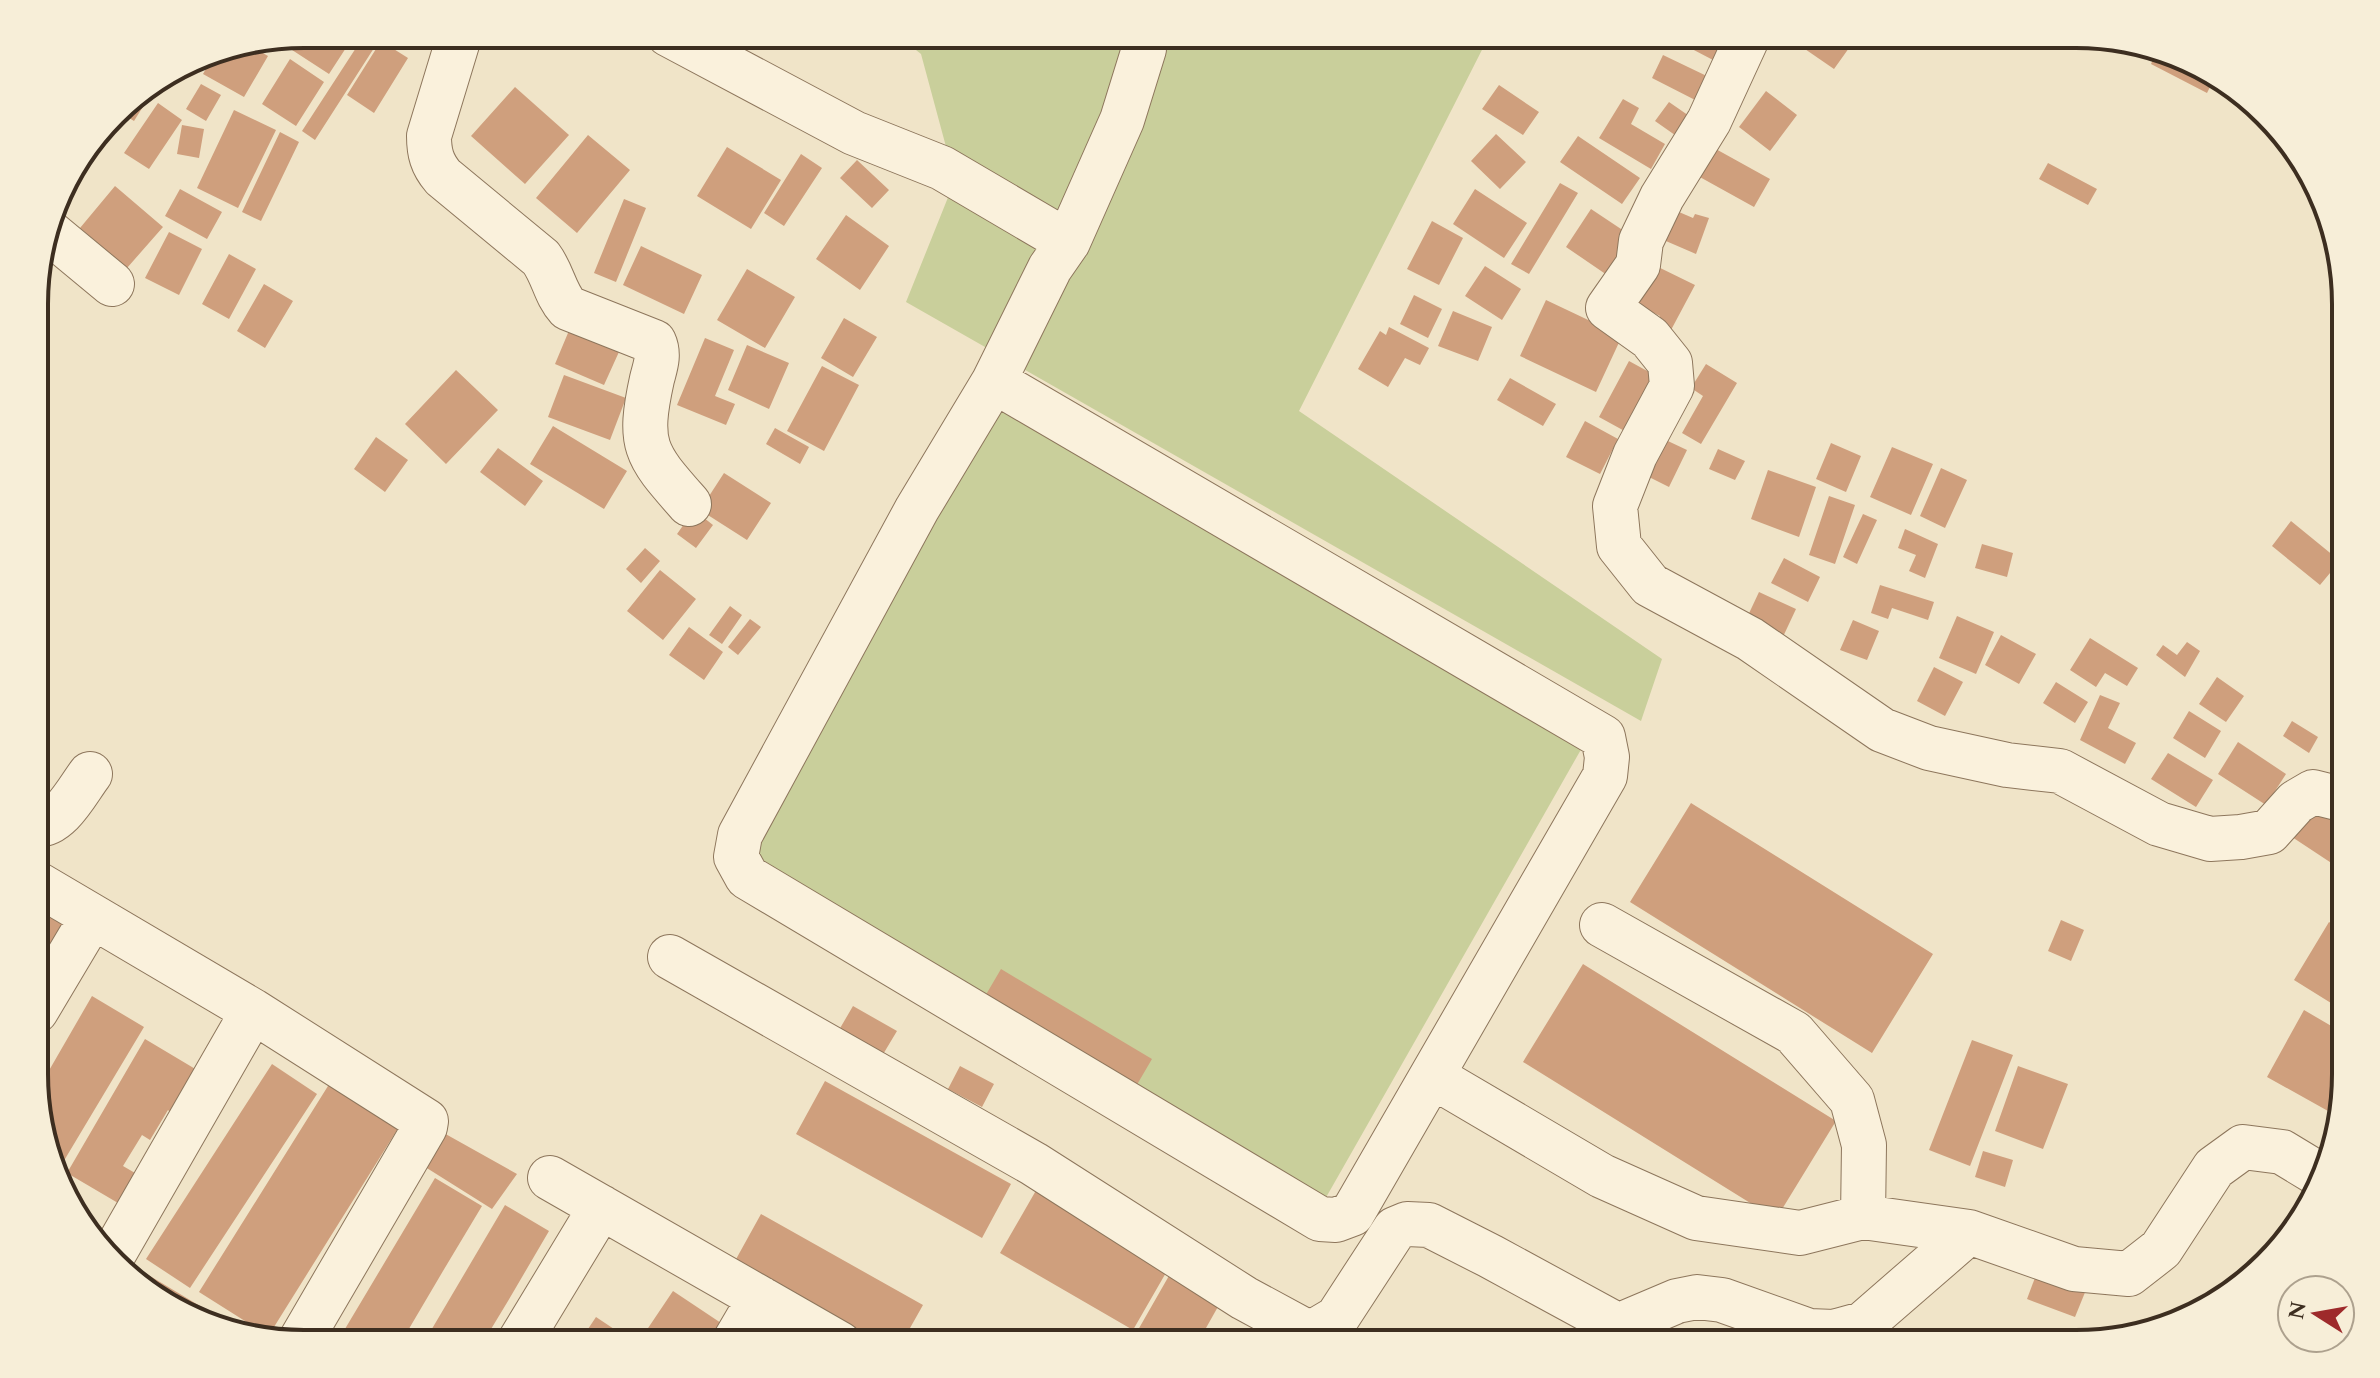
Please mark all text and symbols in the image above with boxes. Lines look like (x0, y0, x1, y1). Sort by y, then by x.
north arrow (2276, 1274, 2356, 1354)
text: N (2280, 1298, 2316, 1322)

